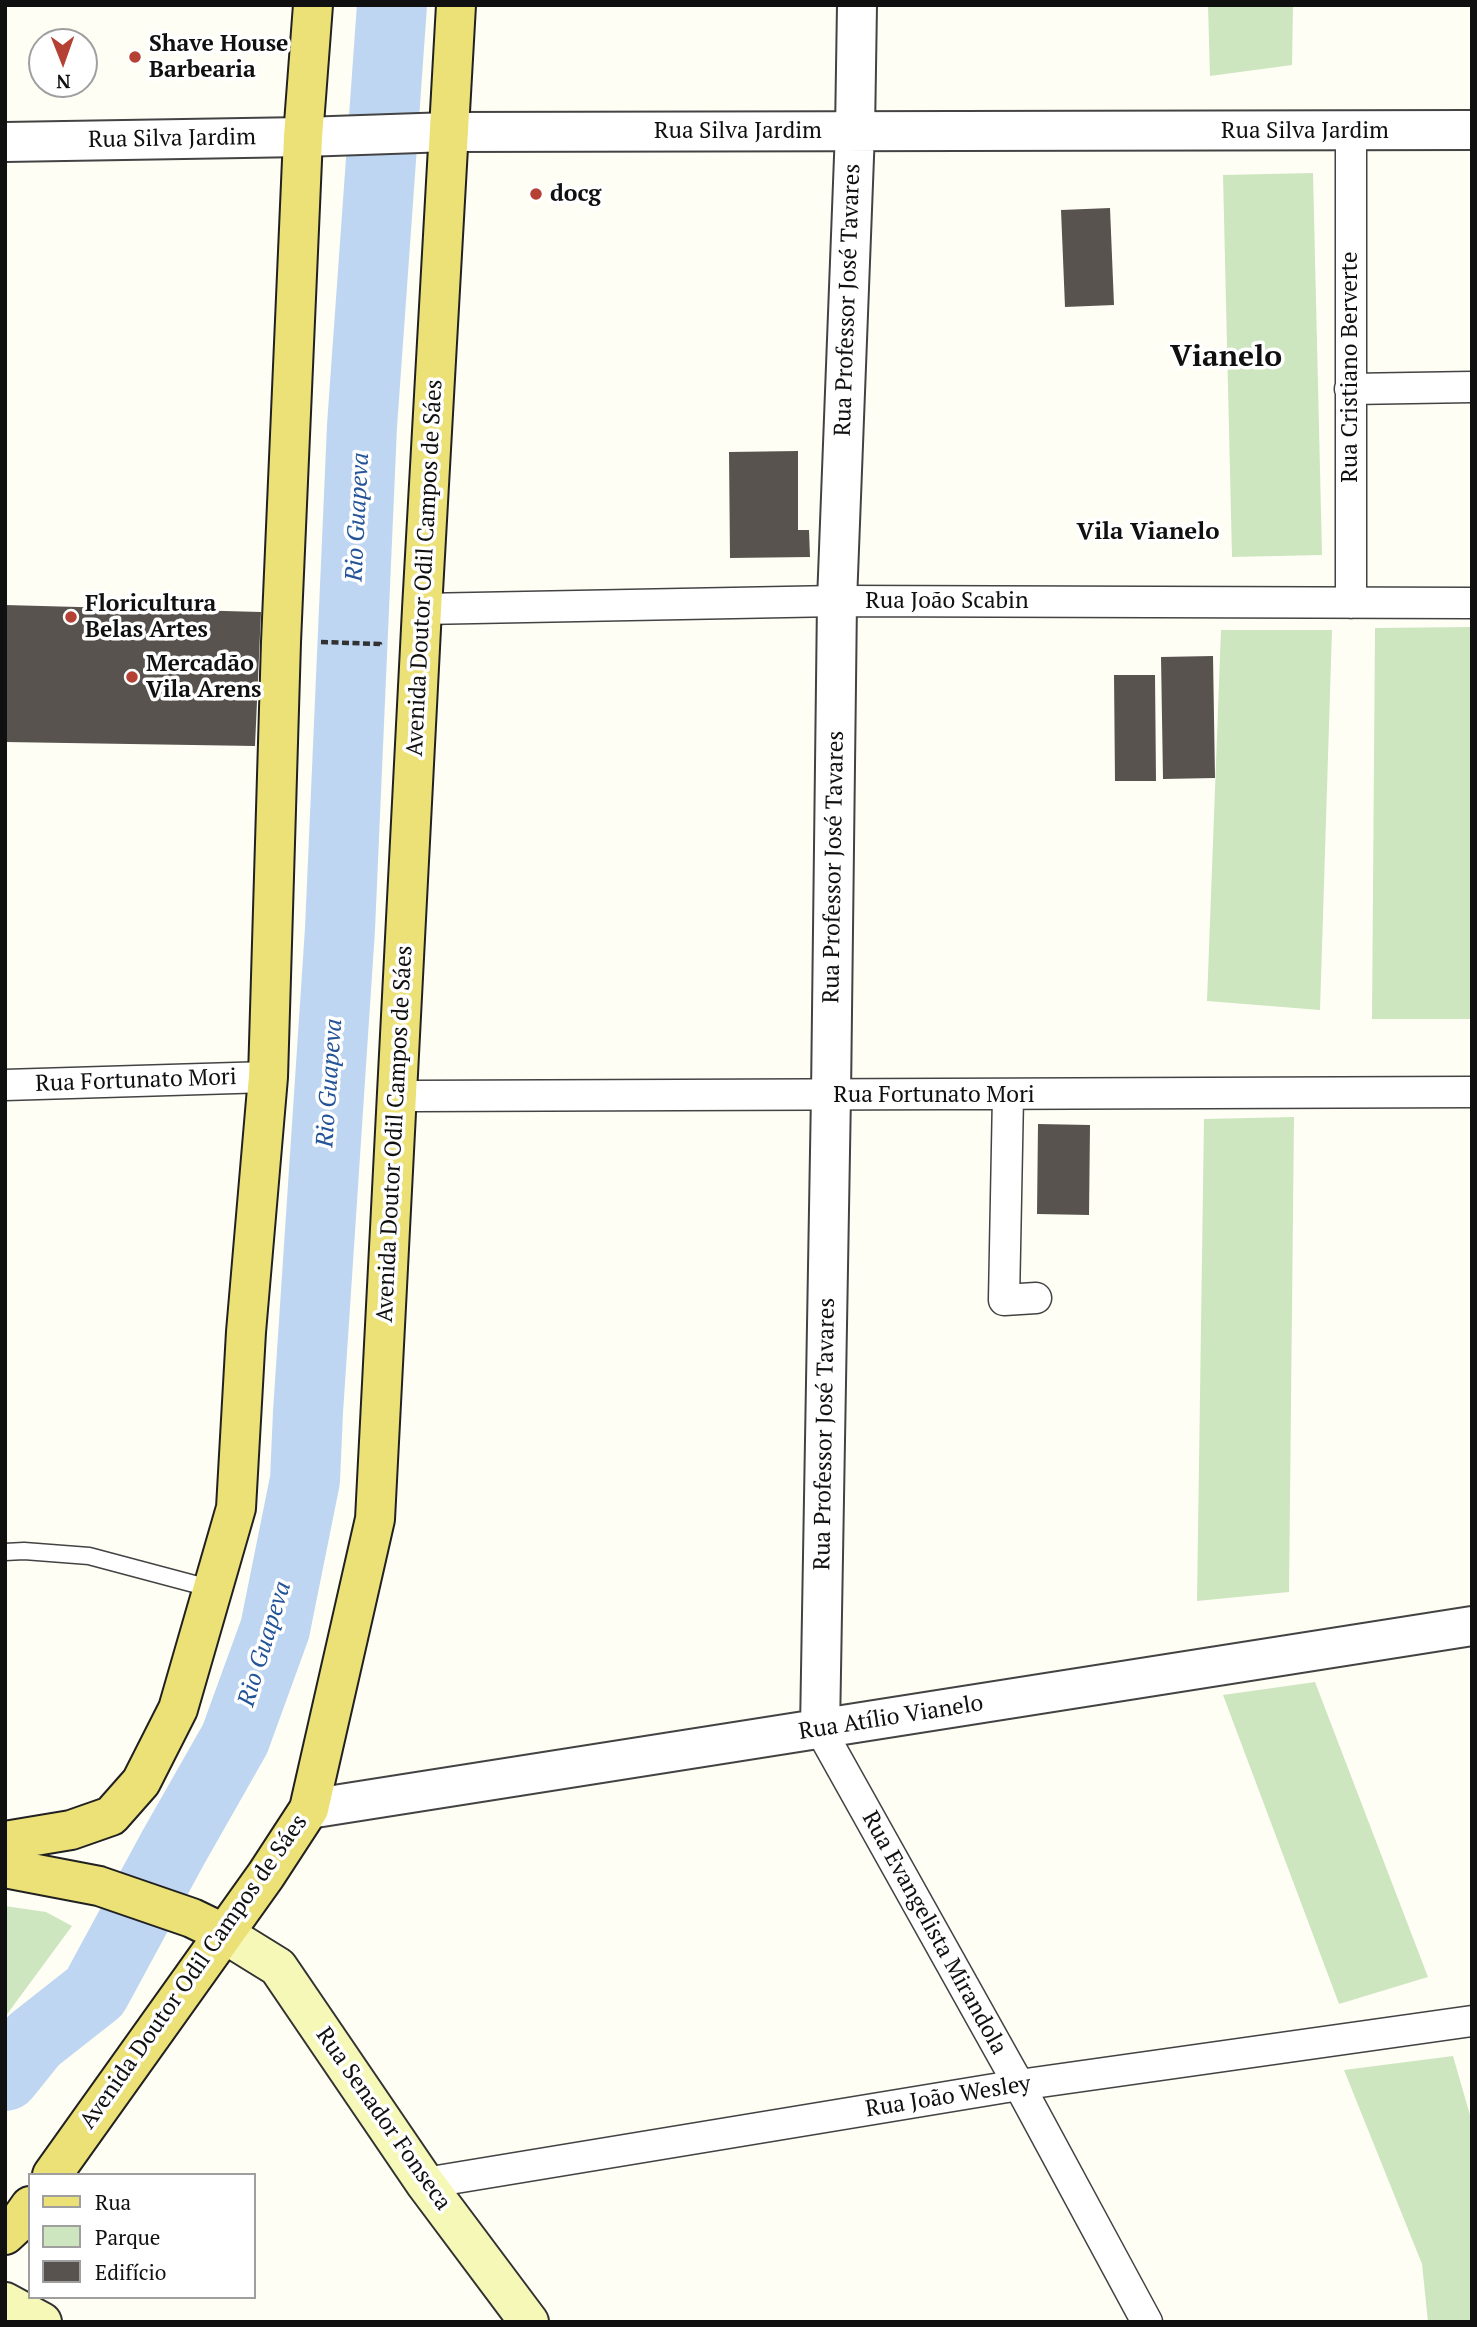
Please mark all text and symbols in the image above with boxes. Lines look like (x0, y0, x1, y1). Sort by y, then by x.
north arrow (28, 28, 98, 98)
place label: Shave House Barbearia (149, 30, 288, 84)
marker: Shave House Barbearia (127, 49, 143, 65)
text: N (56, 70, 71, 95)
street label: Rua Silva Jardim (654, 117, 822, 145)
street label: Rua Silva Jardim (1221, 117, 1389, 145)
street label: Rua Silva Jardim (88, 124, 256, 154)
street label: Rua Professor José Tavares (829, 163, 867, 437)
place label: docg (550, 180, 601, 208)
marker: docg (528, 186, 544, 202)
street label: Rua Cristiano Berverte (1336, 251, 1364, 483)
district label: Vianelo (1170, 339, 1282, 375)
street label: Avenida Doutor Odil Campos de Sáes (401, 379, 449, 757)
water label: Rio Guapeva (340, 452, 376, 582)
district label: Vila Vianelo (1077, 518, 1219, 546)
street label: Rua João Scabin (865, 587, 1029, 615)
place label: Floricultura Belas Artes (85, 590, 216, 644)
marker: Floricultura Belas Artes (63, 609, 79, 625)
place label: Mercadão Vila Arens (146, 650, 261, 704)
marker: Mercadão Vila Arens (124, 669, 140, 685)
street label: Rua Professor José Tavares (818, 730, 850, 1004)
street label: Avenida Doutor Odil Campos de Sáes (371, 945, 419, 1323)
water label: Rio Guapeva (311, 1018, 349, 1148)
street label: Rua Fortunato Mori (35, 1064, 237, 1098)
street label: Rua Fortunato Mori (833, 1081, 1035, 1109)
street label: Rua Professor José Tavares (809, 1297, 841, 1571)
water label: Rio Guapeva (232, 1578, 298, 1710)
street label: Rua Atílio Vianelo (797, 1690, 985, 1746)
street label: Rua Evangelista Mirandola (856, 1807, 1012, 2059)
street label: Avenida Doutor Odil Campos de Sáes (74, 1809, 314, 2135)
street label: Rua Senador Fonseca (309, 2022, 457, 2216)
street label: Rua João Wesley (863, 2070, 1033, 2124)
legend (28, 2173, 256, 2299)
text: Rua (95, 2188, 131, 2216)
text: Parque (95, 2223, 160, 2251)
text: Edifício (95, 2258, 166, 2286)

